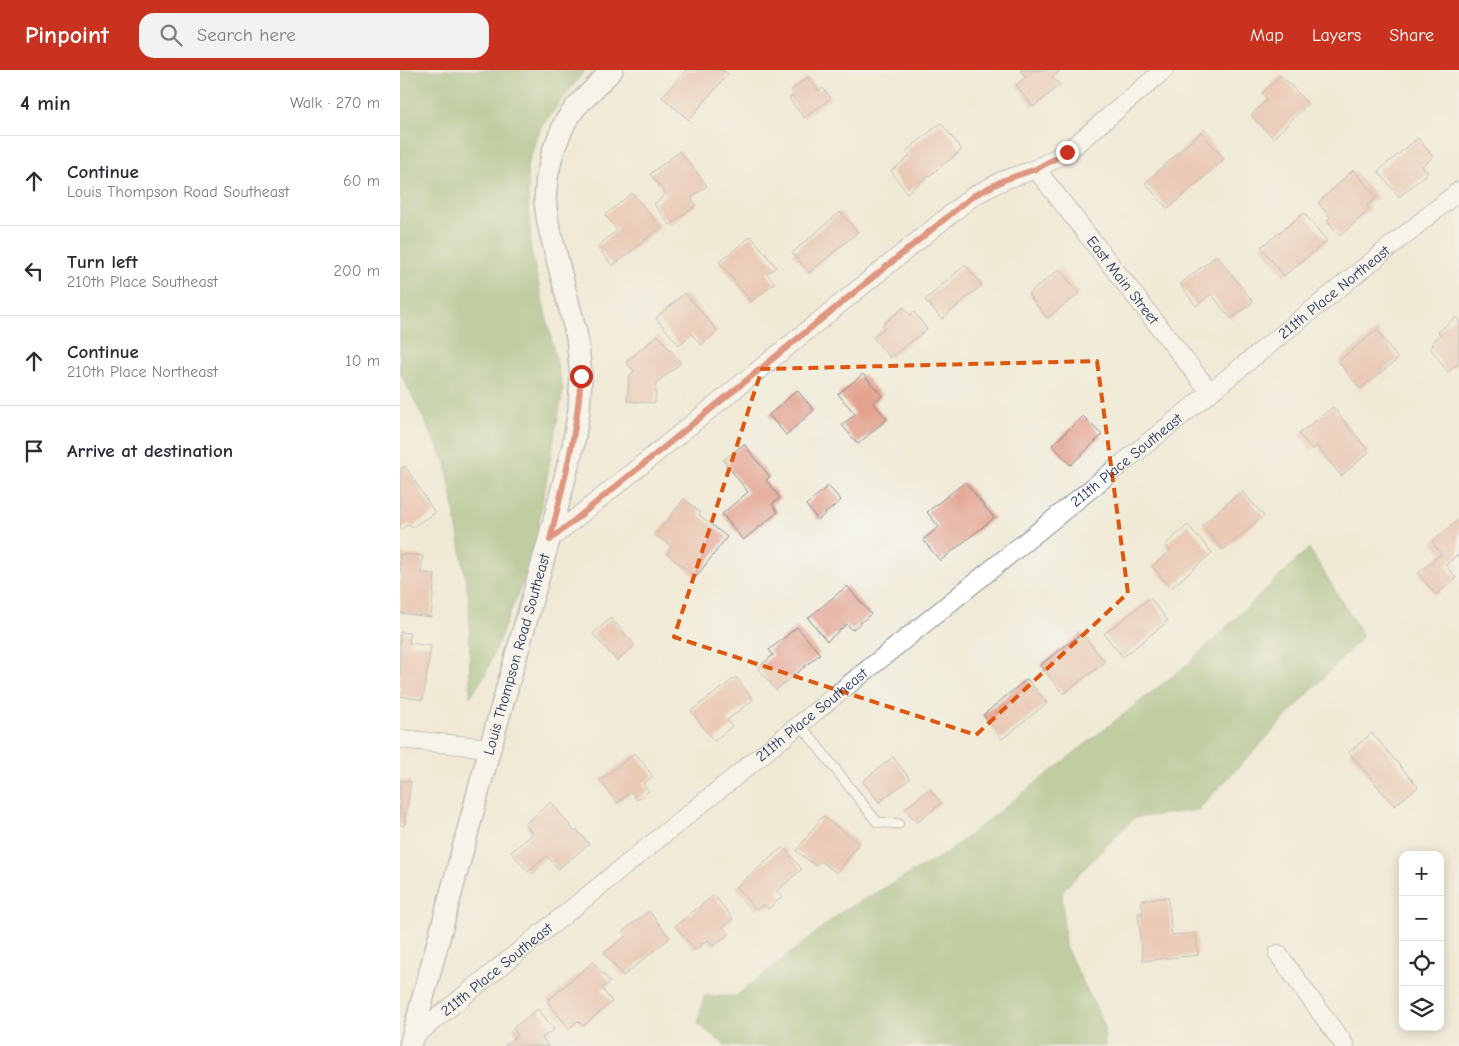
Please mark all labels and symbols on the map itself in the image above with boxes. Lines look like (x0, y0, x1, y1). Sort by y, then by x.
route end (1056, 141, 1079, 164)
street label: East Main Street (1083, 232, 1163, 328)
street label: 211th Place Northeast (1275, 241, 1394, 343)
route start (570, 365, 593, 388)
street label: 211th Place Southeast (1067, 409, 1186, 511)
street label: Louis Thompson Road Southeast (480, 551, 554, 757)
street label: 211th Place Southeast (752, 664, 872, 765)
street label: 211th Place Southeast (437, 918, 557, 1020)

